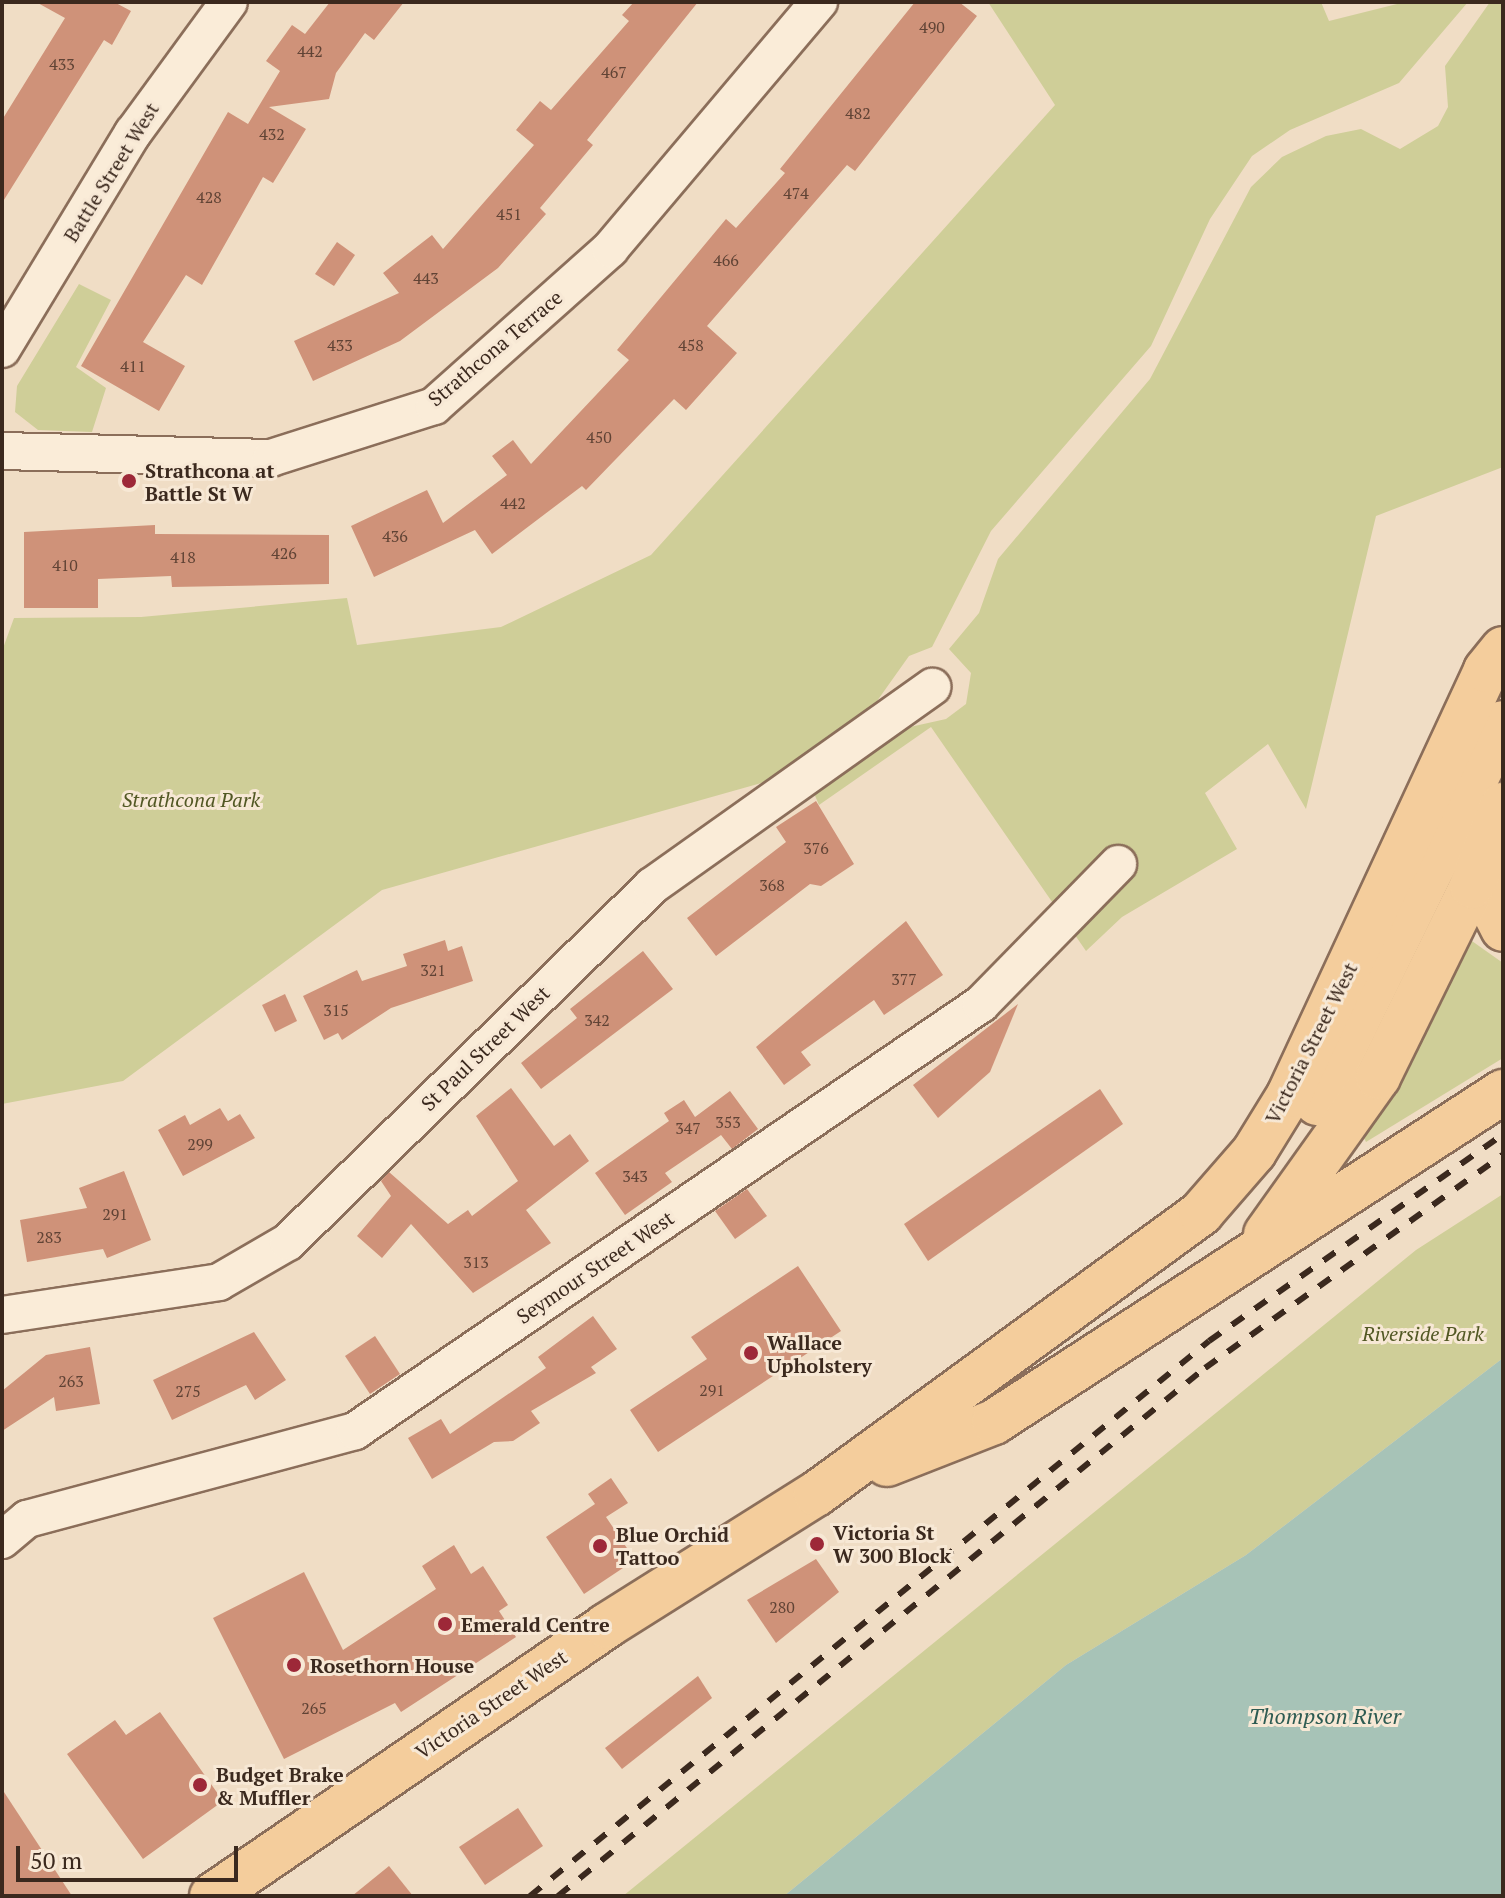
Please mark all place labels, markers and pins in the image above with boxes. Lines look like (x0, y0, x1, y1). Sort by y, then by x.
place label: Strathcona at Battle St W (145, 458, 274, 505)
marker: Strathcona at Battle St W (120, 472, 138, 490)
place label: Wallace Upholstery (767, 1330, 872, 1377)
marker: Wallace Upholstery (742, 1344, 760, 1362)
place label: Victoria St W 300 Block (833, 1520, 951, 1567)
place label: Blue Orchid Tattoo (616, 1522, 729, 1569)
marker: Victoria St W 300 Block (808, 1535, 826, 1553)
marker: Blue Orchid Tattoo (591, 1537, 609, 1555)
place label: Emerald Centre (461, 1612, 610, 1636)
marker: Emerald Centre (436, 1615, 454, 1633)
place label: Rosethorn House (310, 1653, 474, 1677)
marker: Rosethorn House (285, 1656, 303, 1674)
place label: Budget Brake & Muffler (216, 1762, 344, 1809)
marker: Budget Brake & Muffler (191, 1776, 209, 1794)

